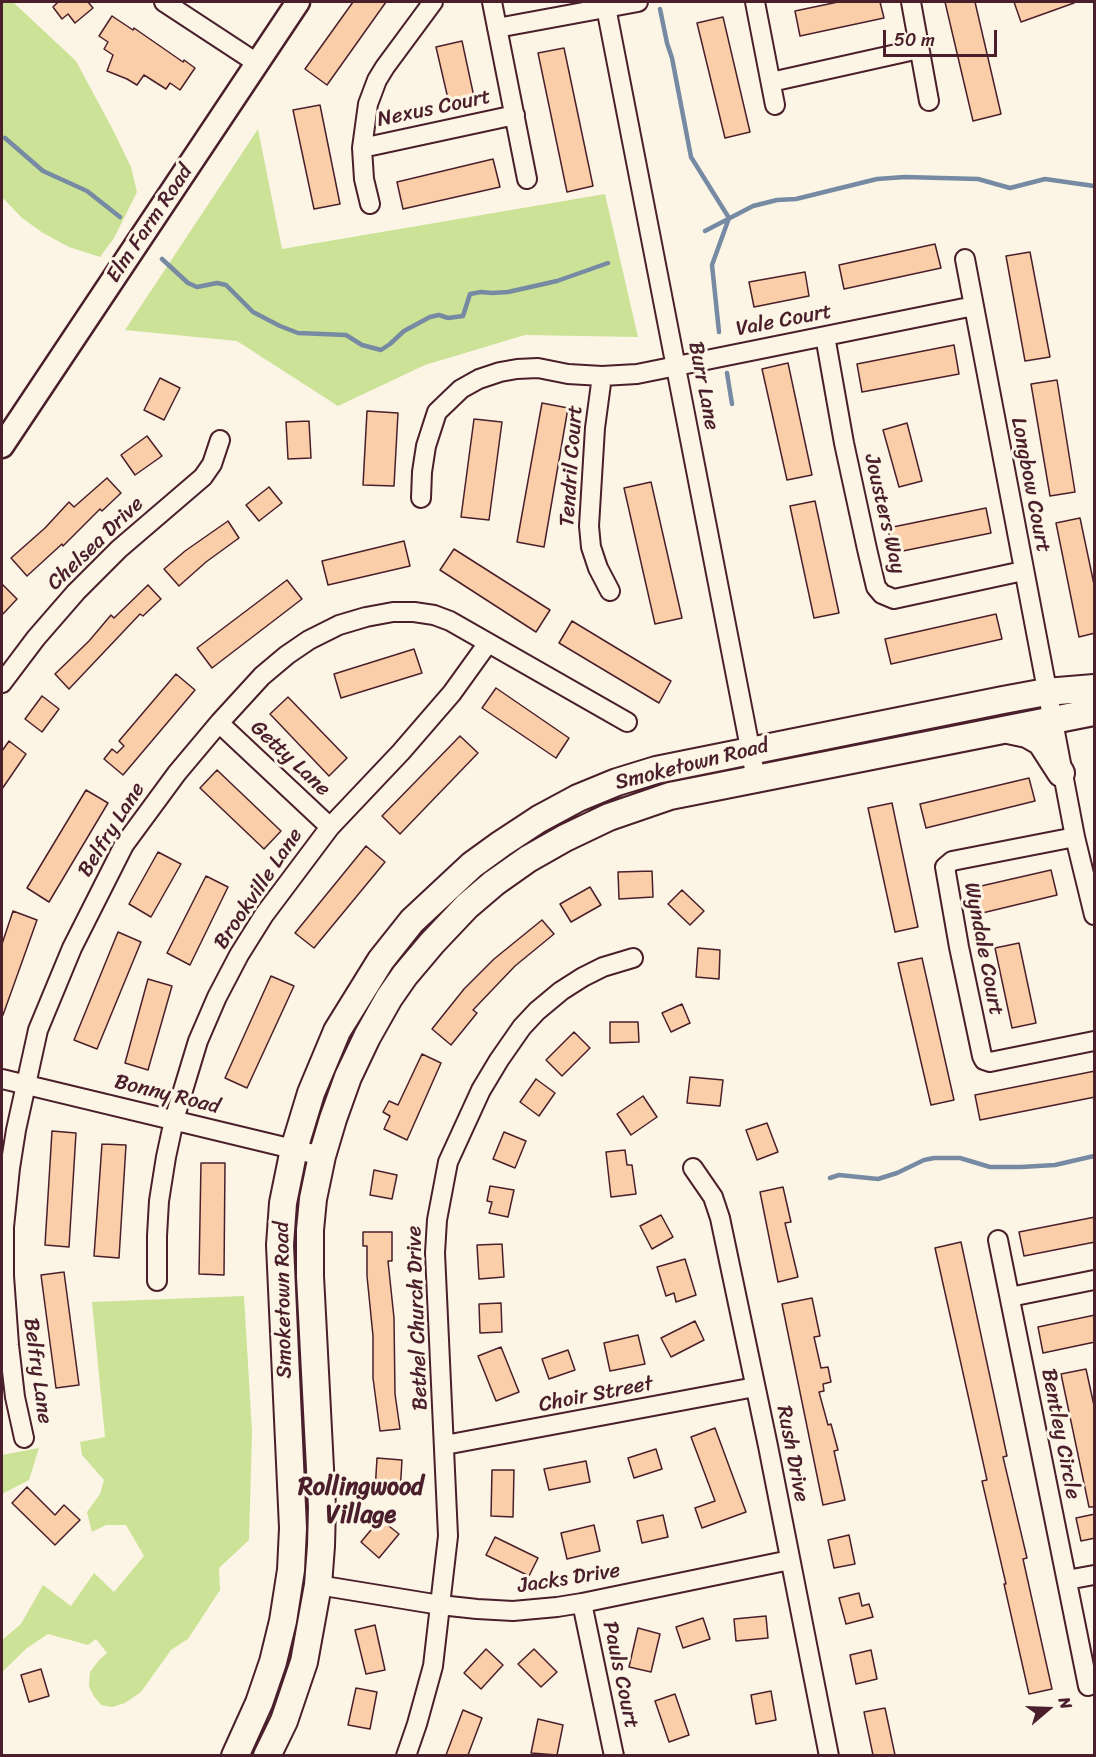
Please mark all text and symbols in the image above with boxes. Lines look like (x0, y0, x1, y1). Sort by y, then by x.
scale bar (886, 18, 1000, 56)
text: 50 m (894, 24, 935, 56)
street label: Nexus Court (375, 85, 493, 133)
street label: Elm Farm Road (101, 160, 199, 288)
street label: Vale Court (734, 299, 834, 343)
street label: Burr Lane (682, 340, 724, 432)
street label: Tendril Court (555, 404, 589, 528)
street label: Longbow Court (1005, 415, 1055, 555)
street label: Jousters Way (858, 452, 910, 576)
street label: Chelsea Drive (43, 492, 149, 596)
street label: Getty Lane (245, 716, 335, 802)
street label: Smoketown Road (613, 734, 771, 796)
street label: Belfry Lane (73, 778, 151, 882)
street label: Brookville Lane (209, 824, 309, 954)
street label: Wyndale Court (958, 880, 1008, 1018)
street label: Bonny Road (112, 1070, 222, 1120)
street label: Smoketown Road (270, 1221, 298, 1379)
street label: Bethel Church Drive (402, 1225, 434, 1411)
street label: Belfry Lane (17, 1317, 57, 1425)
street label: Bentley Circle (1035, 1367, 1085, 1501)
street label: Choir Street (537, 1372, 655, 1418)
street label: Rush Drive (770, 1404, 814, 1504)
district label: Rollingwood Village (298, 1474, 424, 1530)
street label: Jacks Drive (516, 1558, 622, 1600)
street label: Pauls Court (596, 1619, 644, 1731)
north arrow (1018, 1679, 1078, 1739)
text: N (1050, 1693, 1081, 1713)

